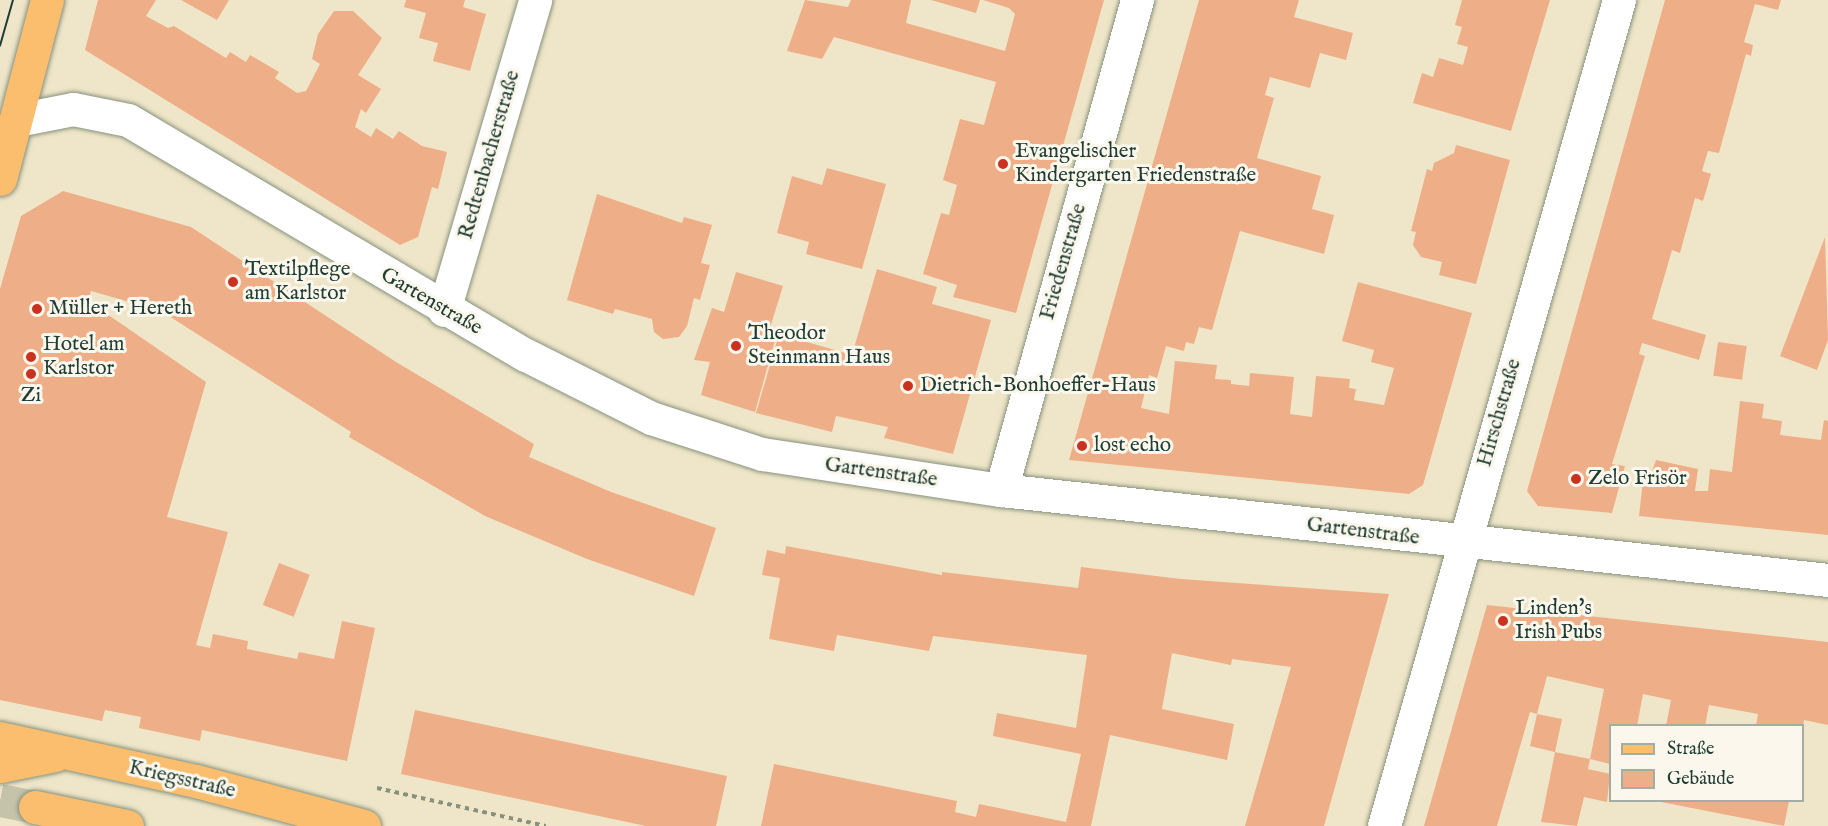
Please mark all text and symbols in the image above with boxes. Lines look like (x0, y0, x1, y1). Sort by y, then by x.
street label: Redtenbacherstraße (454, 68, 526, 242)
place label: Evangelischer Kindergarten Friedenstraße (1015, 139, 1256, 189)
marker: Evangelischer Kindergarten Friedenstraße (996, 157, 1010, 171)
street label: Friedenstraße (1035, 201, 1093, 323)
place label: Textilpflege am Karlstor (245, 257, 350, 307)
street label: Gartenstraße (376, 263, 486, 341)
marker: Textilpflege am Karlstor (226, 275, 240, 289)
place label: Müller + Hereth (49, 296, 192, 322)
marker: Müller + Hereth (30, 302, 44, 316)
place label: Theodor Steinmann Haus (748, 321, 890, 371)
place label: Hotel am Karlstor (43, 332, 124, 382)
marker: Theodor Steinmann Haus (729, 339, 743, 353)
marker: Hotel am Karlstor (24, 350, 38, 364)
street label: Hirschstraße (1473, 356, 1527, 470)
marker: Zi (24, 367, 38, 381)
place label: Dietrich-Bonhoeffer-Haus (920, 373, 1156, 399)
marker: Dietrich-Bonhoeffer-Haus (901, 379, 915, 393)
place label: Zi (21, 383, 41, 409)
place label: lost echo (1094, 433, 1171, 459)
marker: lost echo (1075, 439, 1089, 453)
street label: Gartenstraße (823, 453, 939, 493)
place label: Zelo Frisör (1588, 466, 1687, 492)
marker: Zelo Frisör (1569, 472, 1583, 486)
street label: Gartenstraße (1305, 513, 1421, 551)
place label: Linden's Irish Pubs (1515, 596, 1602, 646)
marker: Linden's Irish Pubs (1496, 614, 1510, 628)
legend (1609, 724, 1804, 802)
text: Straße (1667, 738, 1714, 761)
street label: Kriegsstraße (126, 755, 238, 805)
text: Gebäude (1667, 768, 1734, 791)

